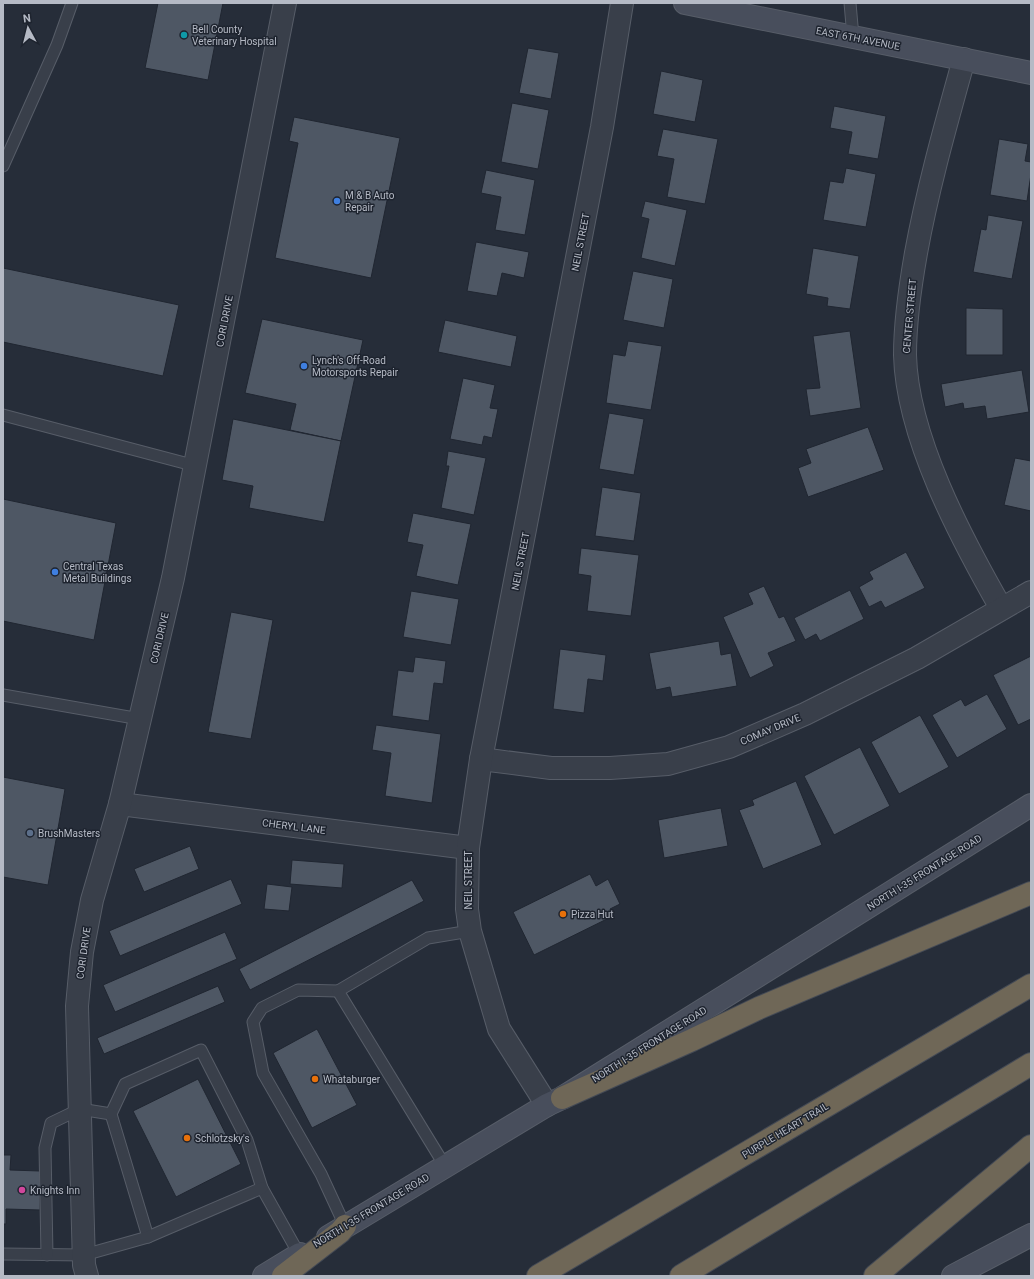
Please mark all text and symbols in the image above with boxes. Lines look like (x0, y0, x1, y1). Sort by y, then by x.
north arrow (8, 8, 48, 48)
text: N (22, 12, 32, 25)
place label: Bell County Veterinary Hospital (192, 24, 277, 47)
street label: EAST 6TH AVENUE (815, 25, 901, 52)
marker: Bell County Veterinary Hospital (179, 30, 189, 40)
place label: M & B Auto Repair (345, 190, 395, 213)
marker: M & B Auto Repair (332, 196, 342, 206)
street label: NEIL STREET (569, 212, 592, 272)
street label: CENTER STREET (901, 278, 918, 354)
street label: CORI DRIVE (214, 294, 235, 348)
place label: Lynch's Off-Road Motorsports Repair (312, 355, 399, 378)
marker: Lynch's Off-Road Motorsports Repair (299, 361, 309, 371)
street label: NEIL STREET (509, 531, 532, 591)
place label: Central Texas Metal Buildings (63, 561, 132, 584)
marker: Central Texas Metal Buildings (50, 567, 60, 577)
street label: CORI DRIVE (148, 611, 171, 665)
street label: COMAY DRIVE (738, 712, 802, 747)
street label: CHERYL LANE (262, 817, 327, 836)
marker: BrushMasters (25, 828, 35, 838)
place label: BrushMasters (38, 828, 100, 839)
street label: NORTH I-35 FRONTAGE ROAD (865, 832, 984, 912)
street label: NEIL STREET (463, 851, 474, 909)
marker: Pizza Hut (558, 909, 568, 919)
place label: Pizza Hut (571, 909, 614, 920)
street label: CORI DRIVE (74, 926, 93, 980)
street label: NORTH I-35 FRONTAGE ROAD (590, 1004, 709, 1084)
marker: Whataburger (310, 1074, 320, 1084)
place label: Whataburger (323, 1074, 381, 1085)
street label: PURPLE HEART TRAIL (740, 1100, 831, 1161)
marker: Schlotzsky's (182, 1133, 192, 1143)
place label: Schlotzsky's (195, 1133, 250, 1144)
street label: NORTH I-35 FRONTAGE ROAD (311, 1171, 431, 1249)
marker: Knights Inn (17, 1185, 27, 1195)
place label: Knights Inn (30, 1185, 80, 1196)

